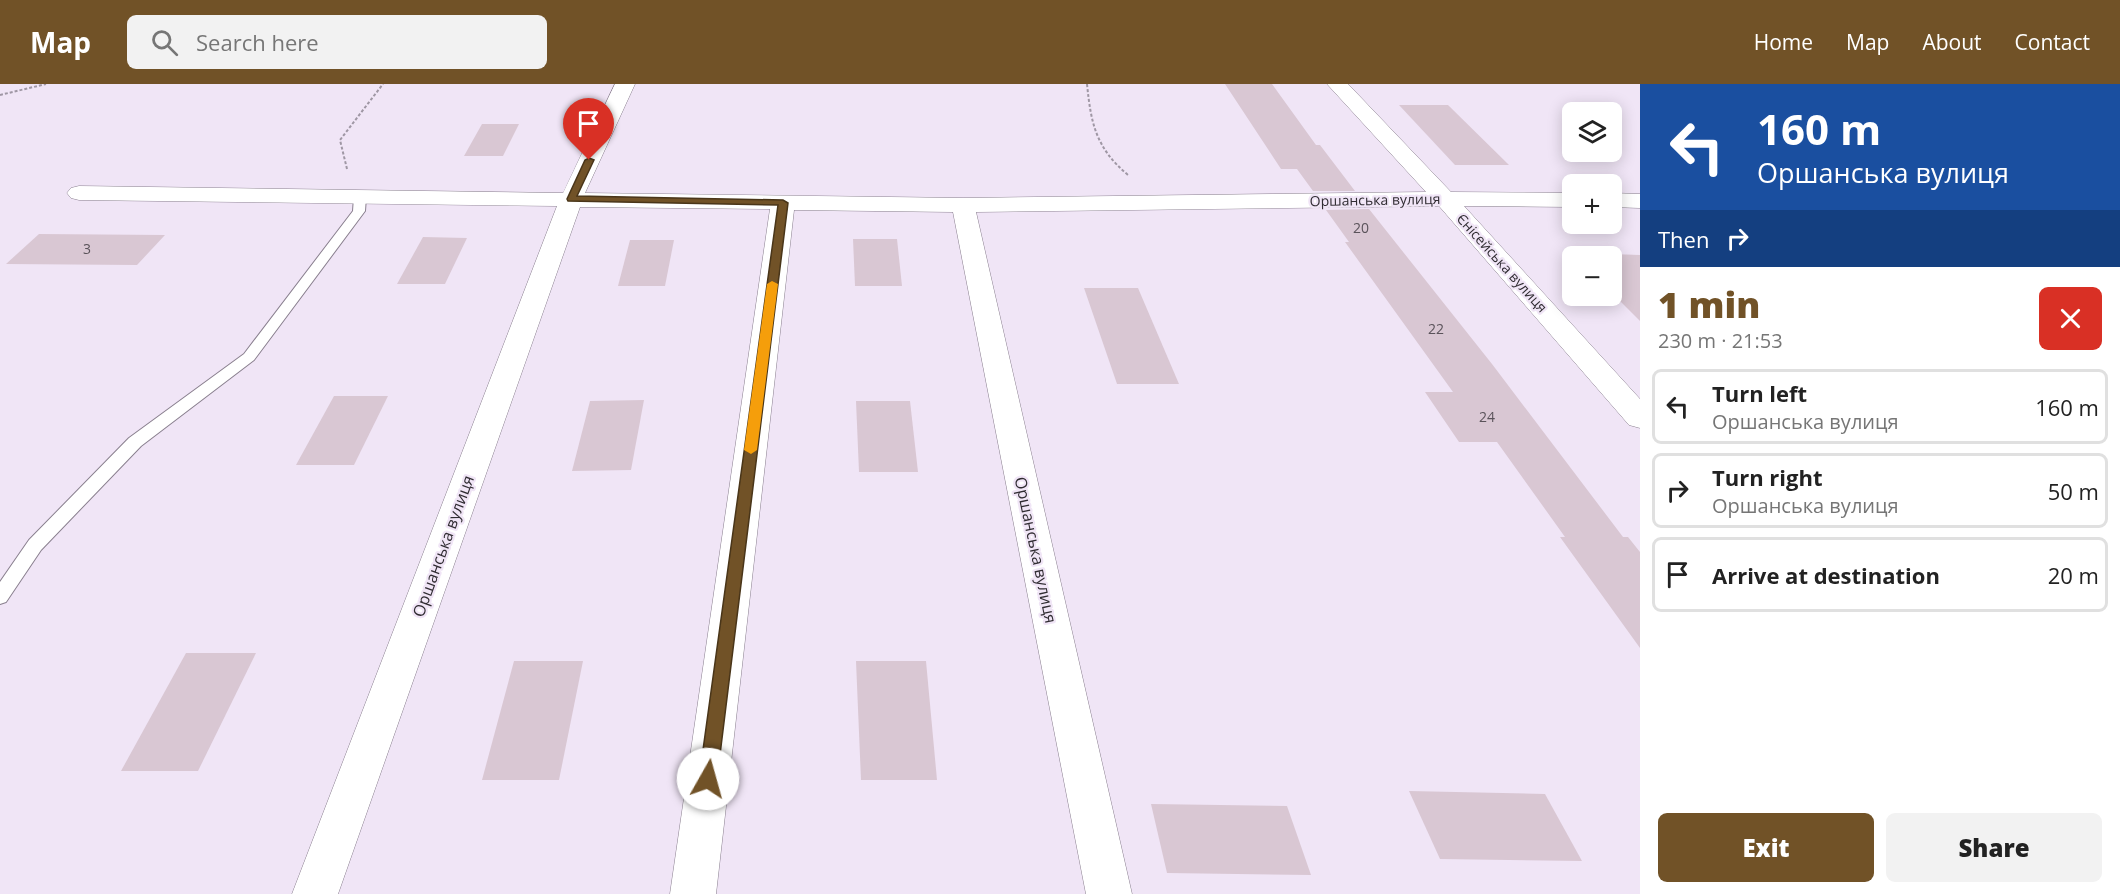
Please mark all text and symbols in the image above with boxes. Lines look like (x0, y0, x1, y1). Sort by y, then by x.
search box (127, 15, 547, 69)
text: Map (30, 23, 91, 61)
icon: search (148, 26, 181, 59)
text: Search here (196, 27, 319, 57)
text: Home (1754, 28, 1813, 56)
text: Map (1846, 28, 1889, 56)
text: About (1922, 28, 1982, 56)
text: Contact (2015, 28, 2090, 56)
pin (563, 98, 614, 160)
text: 160 m (1757, 100, 1881, 157)
map controls (1562, 102, 1622, 306)
button: layers (1562, 102, 1622, 162)
icon: arrive (572, 107, 605, 140)
icon: left (1658, 108, 1736, 186)
text: Оршанська вулиця (1757, 154, 2009, 191)
button: + (1562, 174, 1622, 234)
street label: Оршанська вулиця (1310, 189, 1440, 210)
street label: Єнісейська вулиця (1453, 209, 1552, 316)
house number: 20 (1353, 218, 1369, 237)
icon: right (1721, 222, 1754, 255)
text: Then (1658, 224, 1709, 254)
house number: 3 (83, 239, 91, 258)
button: − (1562, 246, 1622, 306)
text: 1 min (1658, 280, 1760, 329)
button: close (2039, 287, 2102, 350)
house number: 22 (1428, 319, 1444, 338)
text: 230 m · 21:53 (1658, 327, 1783, 354)
text: Turn left (1712, 378, 1807, 408)
icon: left (1661, 390, 1694, 423)
text: 160 m (2035, 392, 2099, 422)
house number: 24 (1479, 407, 1495, 426)
text: Оршанська вулиця (1712, 408, 1899, 435)
text: Turn right (1712, 462, 1823, 492)
street label: Оршанська вулиця (407, 472, 479, 620)
icon: right (1661, 474, 1694, 507)
street label: Оршанська вулиця (1010, 475, 1062, 625)
text: 50 m (2048, 476, 2099, 506)
text: Оршанська вулиця (1712, 492, 1899, 519)
icon: arrive (1661, 558, 1694, 591)
text: Arrive at destination (1712, 560, 1940, 590)
text: 20 m (2048, 560, 2099, 590)
position arrow (676, 747, 740, 811)
button: Exit (1658, 813, 1874, 882)
button: Share (1886, 813, 2102, 882)

